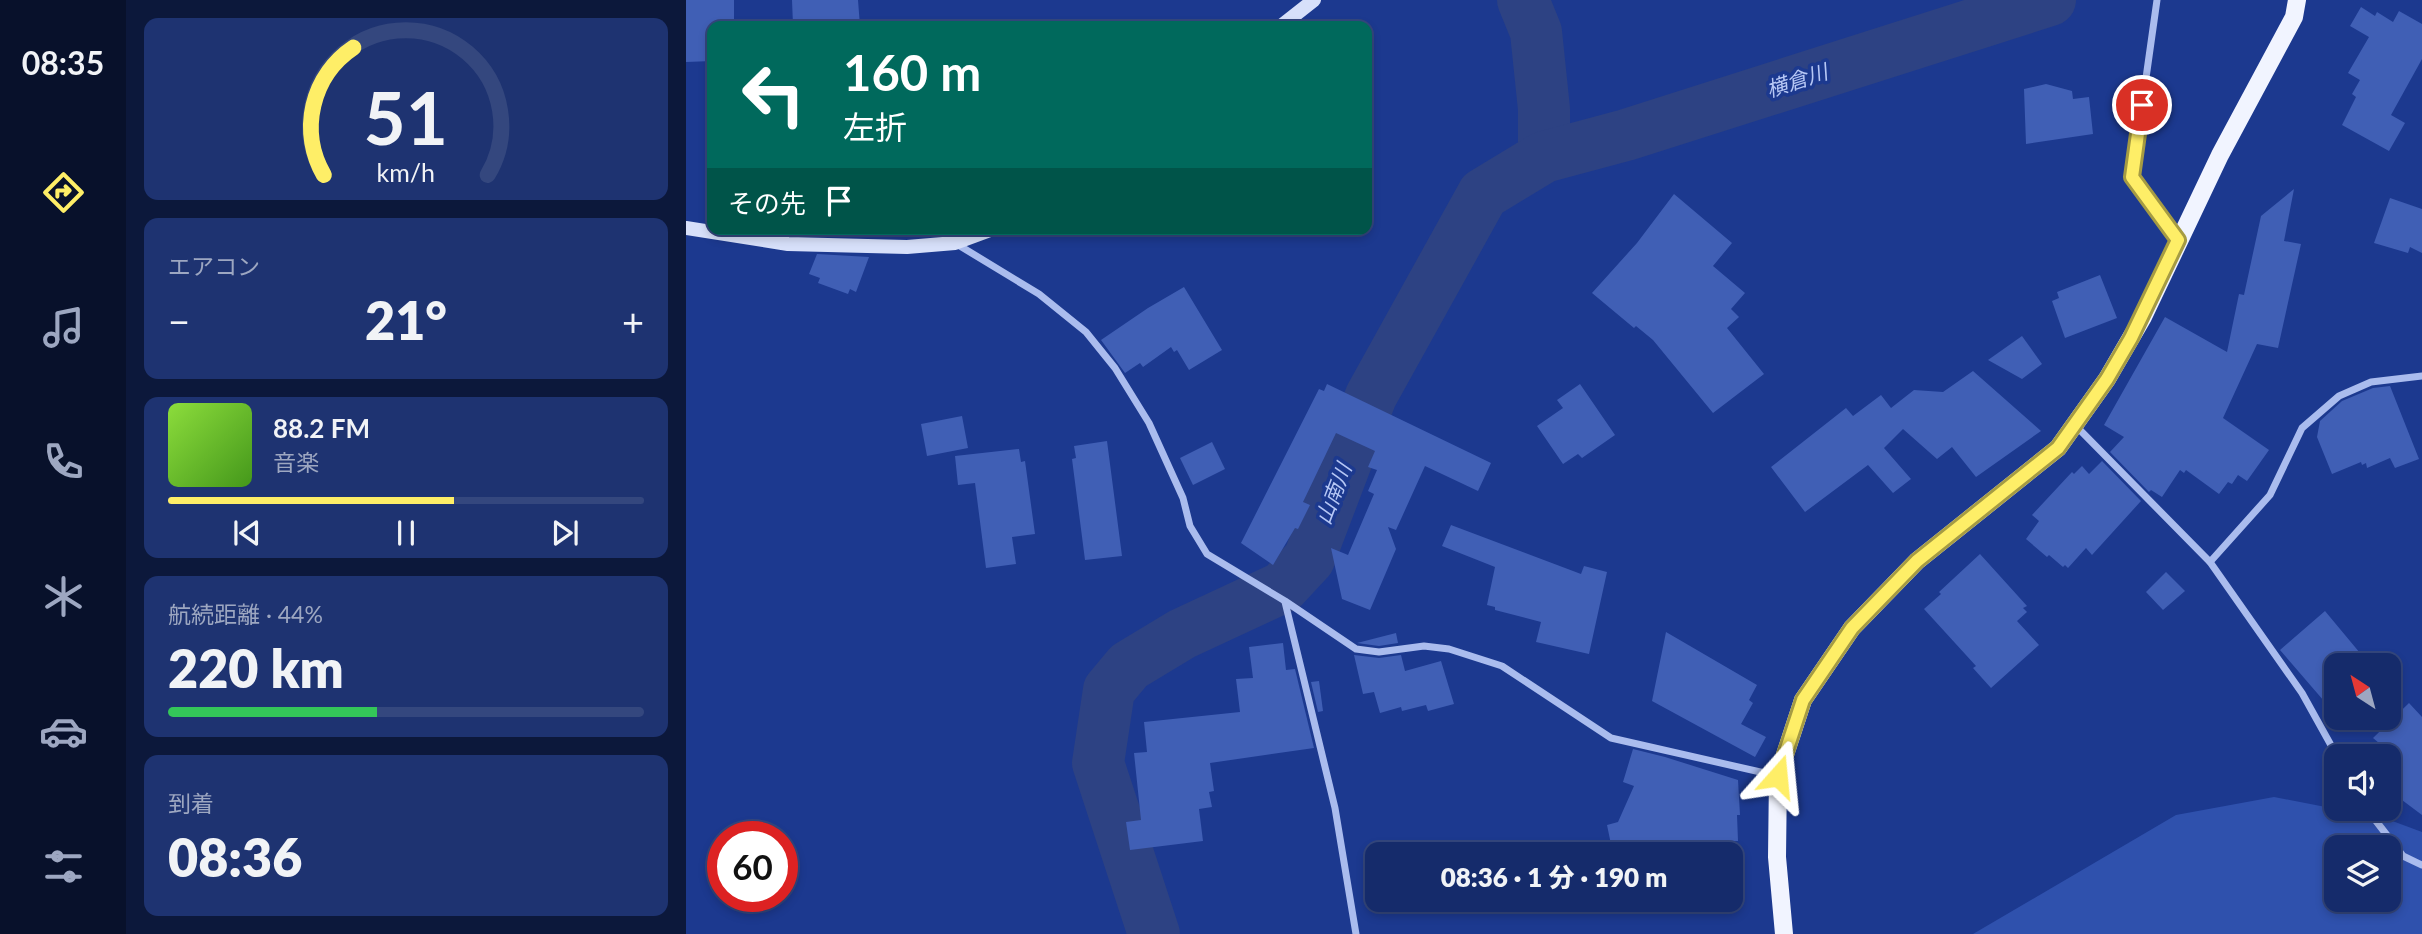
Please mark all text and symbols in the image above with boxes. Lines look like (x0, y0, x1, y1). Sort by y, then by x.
text: 08:35 (22, 43, 104, 82)
text: 160 m (843, 43, 981, 101)
icon: left (728, 49, 819, 140)
water label: 横倉川 (1763, 57, 1832, 101)
text: 51 (364, 73, 448, 161)
pin (2112, 75, 2172, 135)
icon: arrive (2123, 86, 2161, 124)
text: 左折 (843, 107, 907, 146)
text: km/h (377, 157, 435, 187)
icon: directions (39, 168, 88, 217)
icon: arrive (820, 182, 858, 220)
text: その先 (728, 187, 806, 219)
text: エアコン (168, 252, 260, 280)
text: 21° (365, 289, 447, 351)
text: − (168, 298, 190, 344)
text: + (622, 298, 644, 344)
icon: music (39, 303, 88, 352)
text: 88.2 FM (273, 412, 370, 444)
icon: phone (39, 437, 88, 486)
text: 音楽 (273, 448, 319, 476)
water label: 山南川 (1310, 458, 1356, 527)
icon: previous (228, 514, 266, 552)
icon: pause (387, 514, 425, 552)
icon: next (546, 514, 584, 552)
icon: climate (39, 572, 88, 621)
text: 航続距離 · 44% (168, 600, 323, 628)
text: 220 km (168, 637, 344, 699)
north arrow (2324, 653, 2401, 730)
map controls (2324, 653, 2401, 912)
icon: car (39, 707, 88, 756)
position arrow (1741, 739, 1815, 813)
button: sound (2324, 744, 2401, 821)
text: 到着 (168, 789, 214, 817)
speed limit sign: 60 (707, 821, 798, 912)
text: 08:36 (168, 826, 302, 888)
button: layers (2324, 835, 2401, 912)
icon: filters (39, 842, 88, 891)
text: 08:36 · 1 分 · 190 m (1441, 861, 1667, 893)

